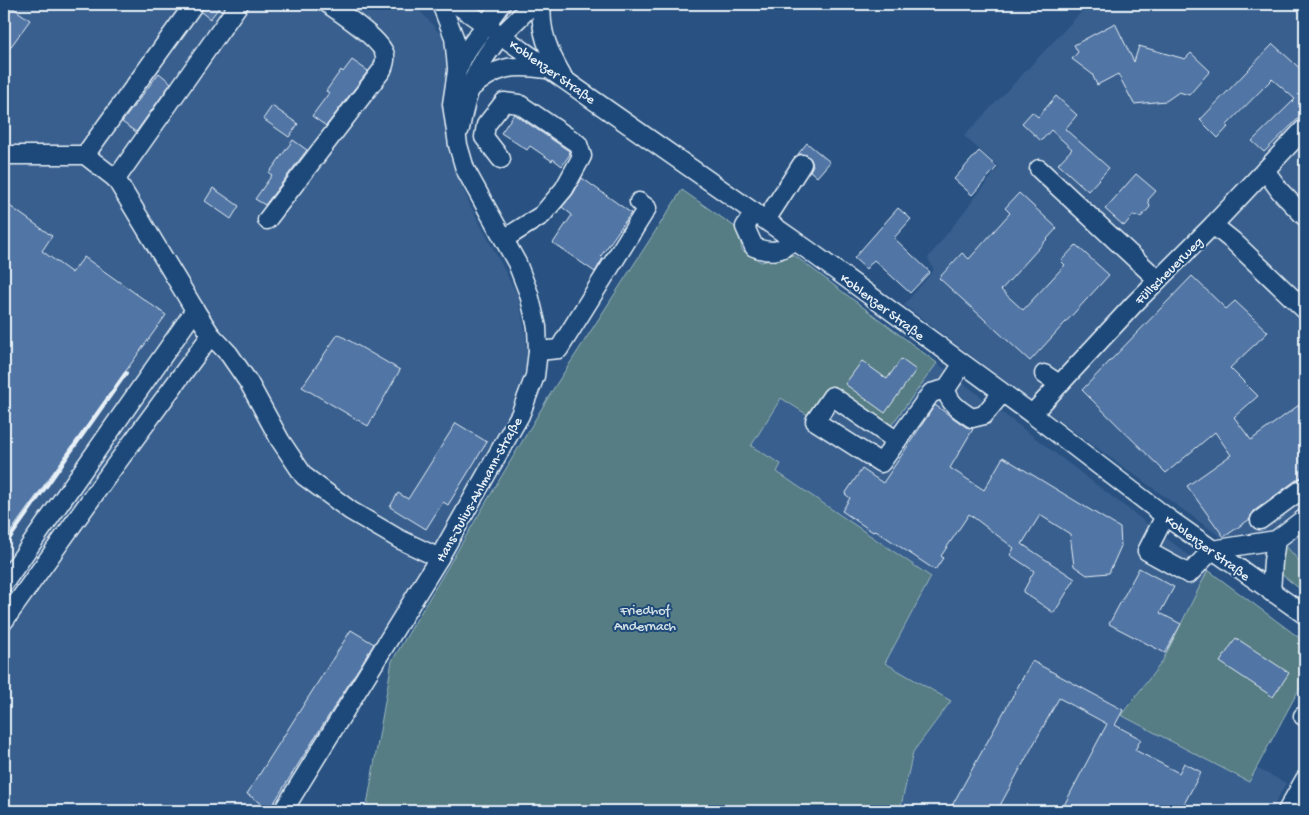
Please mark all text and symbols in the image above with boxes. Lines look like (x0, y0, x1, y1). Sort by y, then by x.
street label: Koblenzer Straße (505, 37, 599, 110)
street label: Füllscheuerweg (1131, 234, 1207, 310)
street label: Koblenzer Straße (836, 271, 928, 346)
street label: Hans-Julius-Ahlmann-Straße (433, 414, 528, 566)
street label: Koblenzer Straße (1160, 512, 1253, 586)
park label: Friedhof Andernach (614, 603, 676, 636)

